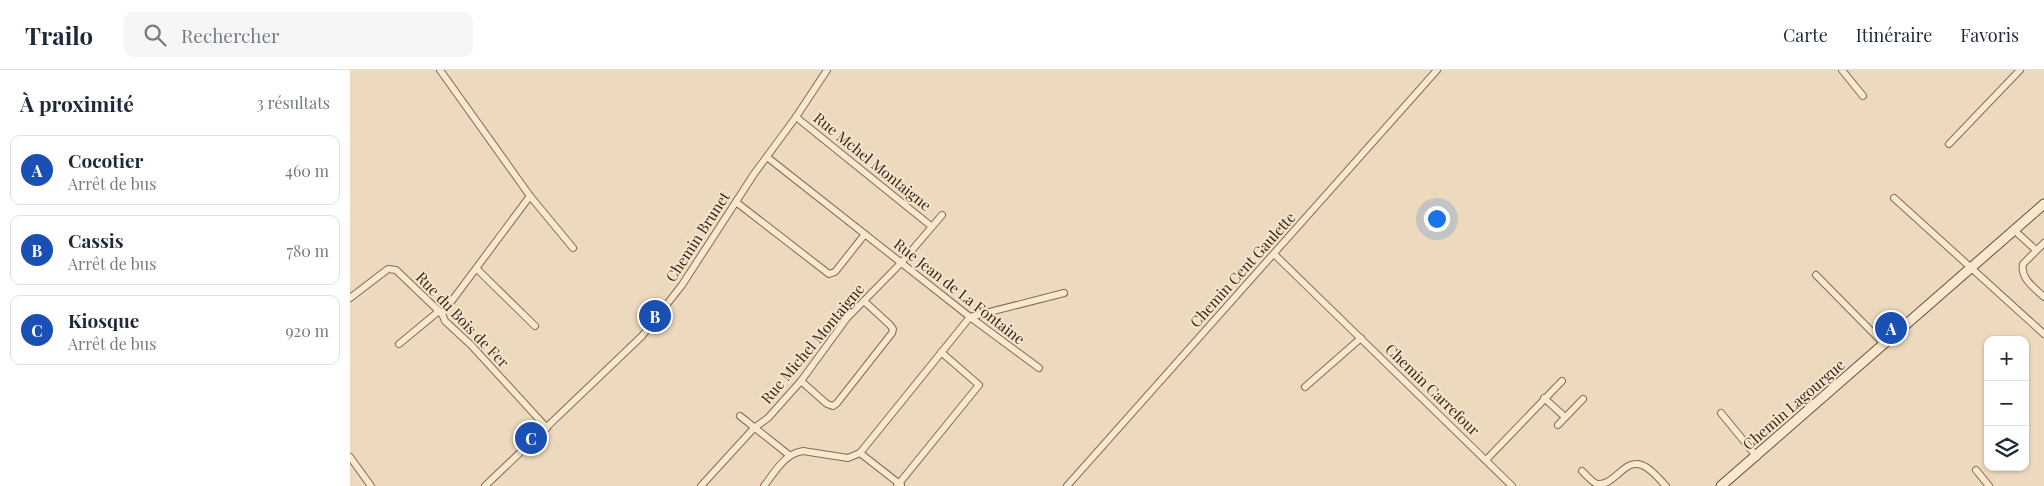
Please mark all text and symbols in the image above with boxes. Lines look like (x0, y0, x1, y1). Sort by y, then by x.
search box (123, 12, 473, 57)
text: Trailo (25, 19, 93, 51)
icon: search (141, 21, 169, 49)
text: Rechercher (181, 22, 280, 48)
text: Carte (1783, 23, 1828, 47)
text: Itinéraire (1856, 23, 1932, 47)
text: Favoris (1960, 23, 2019, 47)
text: À proximité (20, 89, 134, 117)
text: 3 résultats (256, 92, 330, 113)
street label: Rue Mchel Montaigne (810, 108, 936, 215)
text: Cocotier (68, 147, 143, 173)
text: A (32, 160, 42, 181)
text: 460 m (285, 160, 329, 181)
text: Arrêt de bus (68, 173, 156, 194)
street label: Chemin Brunet (661, 187, 734, 285)
your location (1424, 206, 1450, 232)
street label: Chemin Cent Gaulette (1185, 207, 1299, 331)
text: Cassis (68, 227, 124, 253)
street label: Rue Jean de La Fontaine (890, 234, 1029, 349)
text: B (32, 240, 42, 261)
text: 780 m (286, 240, 329, 261)
text: Arrêt de bus (68, 253, 156, 274)
street label: Rue du Bois de Fer (412, 267, 514, 372)
street label: Rue Michel Montaigne (756, 279, 868, 407)
pin: B (639, 297, 671, 335)
text: Kiosque (68, 307, 139, 333)
pin: A (1875, 309, 1907, 347)
text: C (31, 320, 43, 341)
text: 920 m (285, 320, 329, 341)
text: Arrêt de bus (68, 333, 156, 354)
map controls (1984, 336, 2029, 471)
button: + (1984, 336, 2029, 381)
street label: Chemin Carrefour (1381, 339, 1484, 440)
street label: Chemin Lagourgue (1738, 354, 1849, 454)
button: − (1984, 381, 2029, 426)
pin: C (515, 419, 547, 457)
button: layers (1984, 426, 2029, 471)

